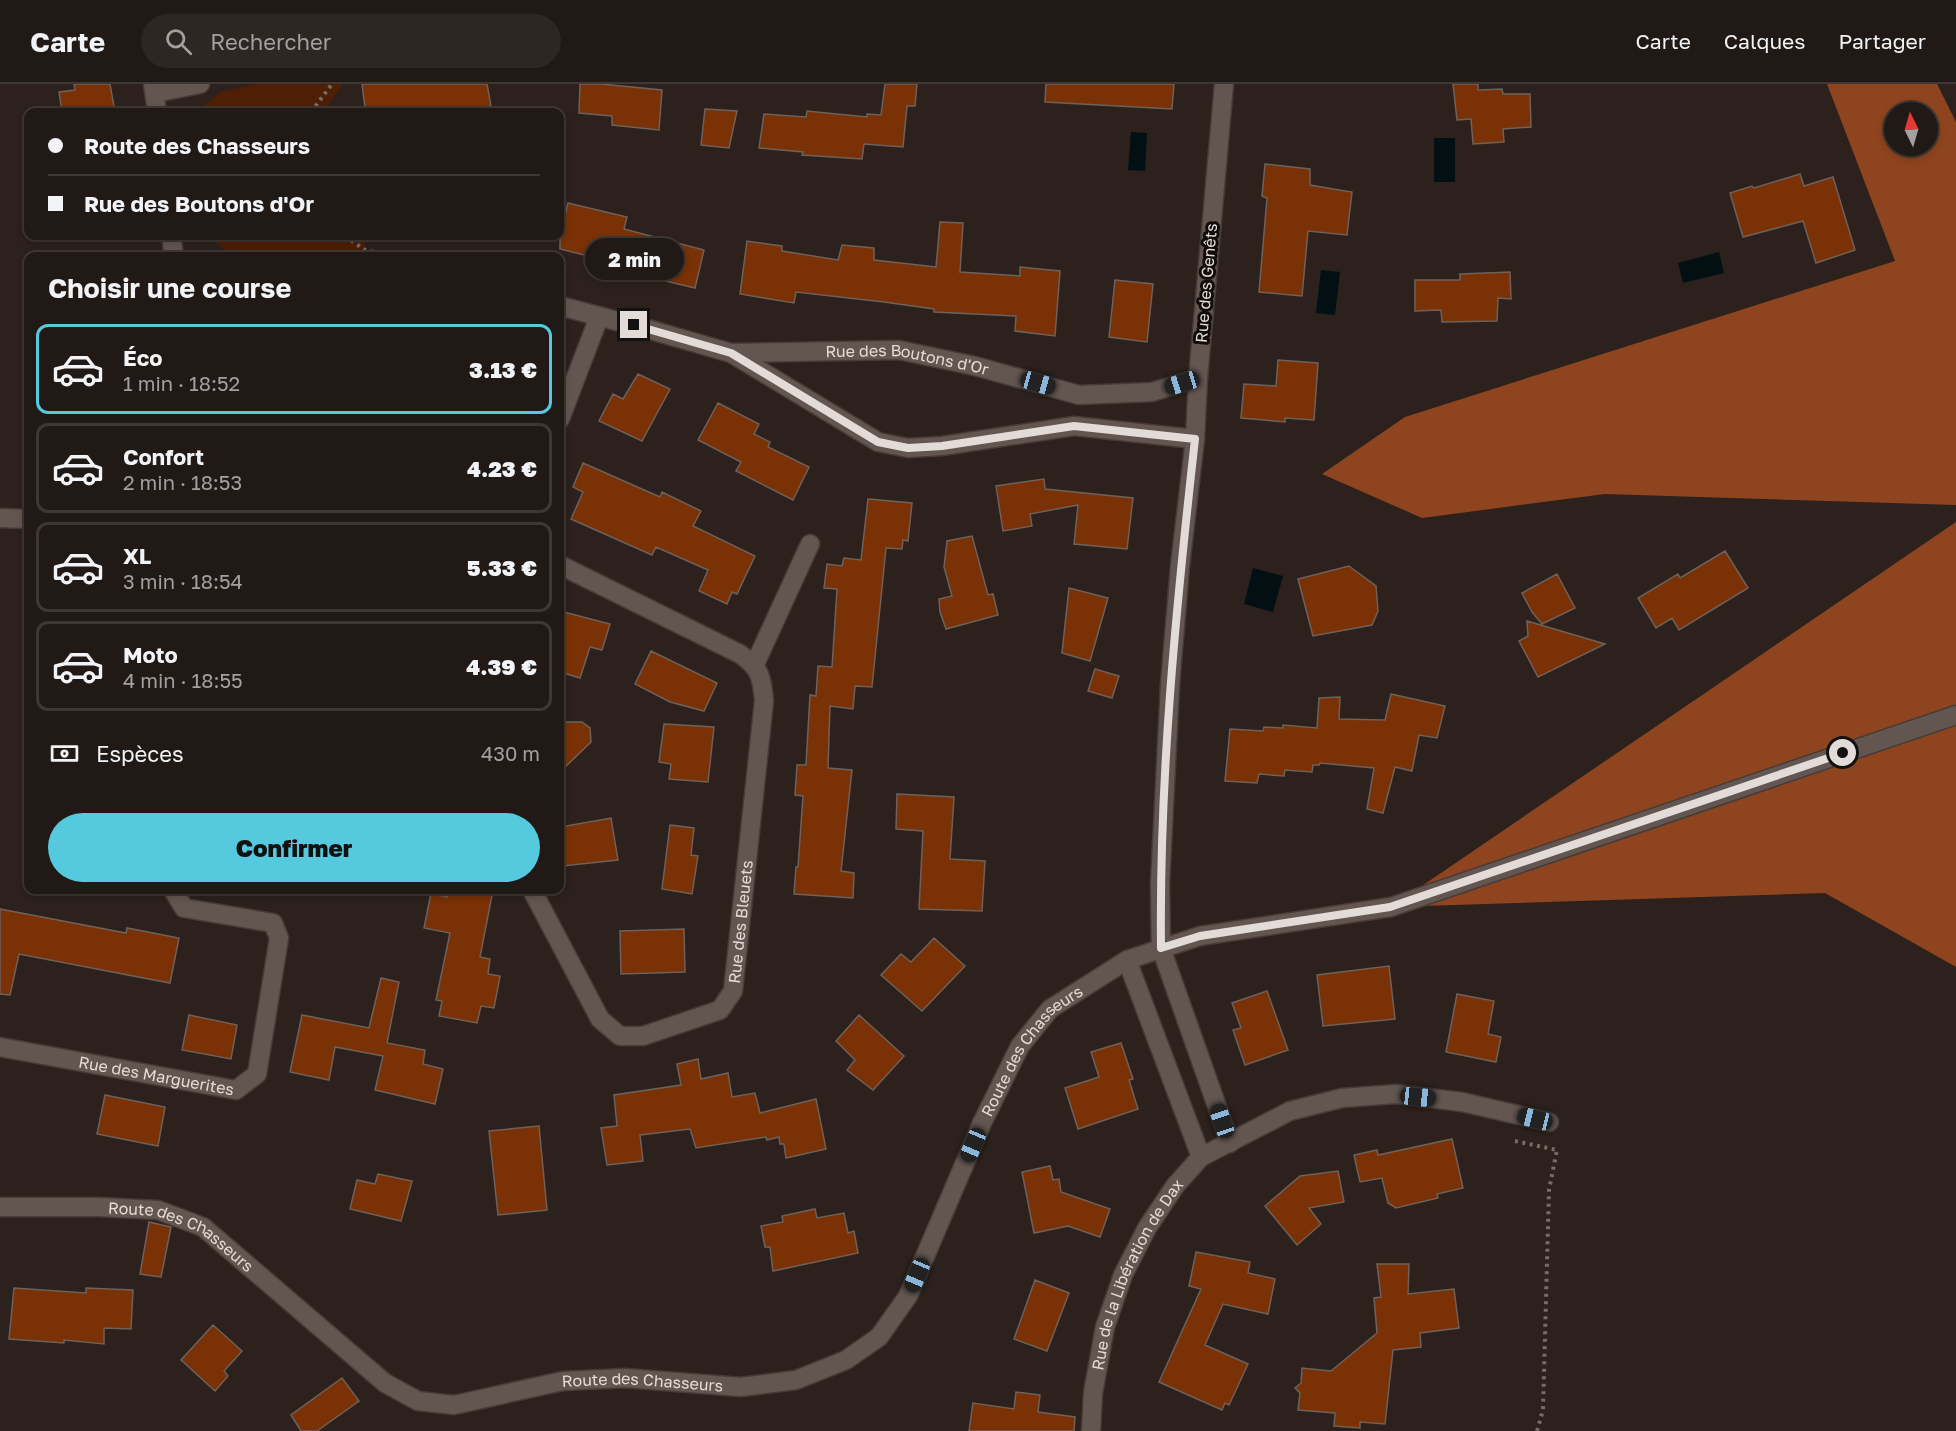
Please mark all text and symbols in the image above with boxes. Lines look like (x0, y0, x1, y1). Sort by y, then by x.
search box (141, 14, 561, 68)
text: Carte (30, 25, 105, 58)
icon: search (162, 25, 195, 58)
text: Rechercher (210, 28, 331, 55)
text: Carte (1635, 28, 1691, 54)
text: Calques (1724, 28, 1805, 54)
text: Partager (1838, 28, 1926, 54)
north arrow (1884, 102, 1938, 156)
map controls (1884, 102, 1938, 156)
text: Route des Chasseurs (84, 132, 310, 159)
text: Rue des Boutons d'Or (84, 190, 314, 217)
street label: Rue des Genêts (1191, 223, 1221, 343)
callout: 2 min (584, 238, 684, 280)
text: 2 min (608, 247, 661, 271)
text: Choisir une course (48, 272, 291, 304)
route end (620, 311, 647, 338)
street label: Rue des Boutons d'Or (825, 340, 991, 379)
icon: car (51, 342, 105, 396)
text: Éco (123, 344, 162, 371)
text: 3.13 € (469, 356, 537, 383)
car (1018, 369, 1058, 397)
car (1162, 369, 1202, 397)
text: 1 min · 18:52 (123, 371, 240, 395)
icon: car (51, 441, 105, 495)
text: Confort (123, 443, 204, 470)
text: 4.23 € (467, 455, 537, 482)
text: 2 min · 18:53 (123, 470, 242, 494)
icon: car (51, 540, 105, 594)
text: XL (123, 542, 151, 569)
text: 5.33 € (467, 554, 537, 581)
text: 3 min · 18:54 (123, 569, 243, 593)
icon: car (51, 639, 105, 693)
text: Moto (123, 641, 178, 668)
text: 4.39 € (466, 653, 537, 680)
text: 4 min · 18:55 (123, 668, 243, 692)
icon: cash (48, 737, 81, 770)
route start (1829, 739, 1856, 766)
text: Espèces (96, 740, 184, 767)
text: 430 m (481, 741, 540, 765)
button: Confirmer (48, 813, 540, 882)
street label: Rue des Bleuets (724, 859, 757, 984)
street label: Route des Chasseurs (977, 981, 1086, 1120)
street label: Rue des Marguerites (77, 1052, 236, 1099)
car (1399, 1086, 1437, 1108)
car (1208, 1101, 1236, 1141)
car (1515, 1106, 1555, 1132)
car (958, 1125, 988, 1165)
street label: Rue de la Libération de Dax (1087, 1174, 1187, 1372)
street label: Route des Chasseurs (108, 1197, 258, 1276)
car (902, 1255, 932, 1295)
street label: Route des Chasseurs (561, 1368, 724, 1396)

